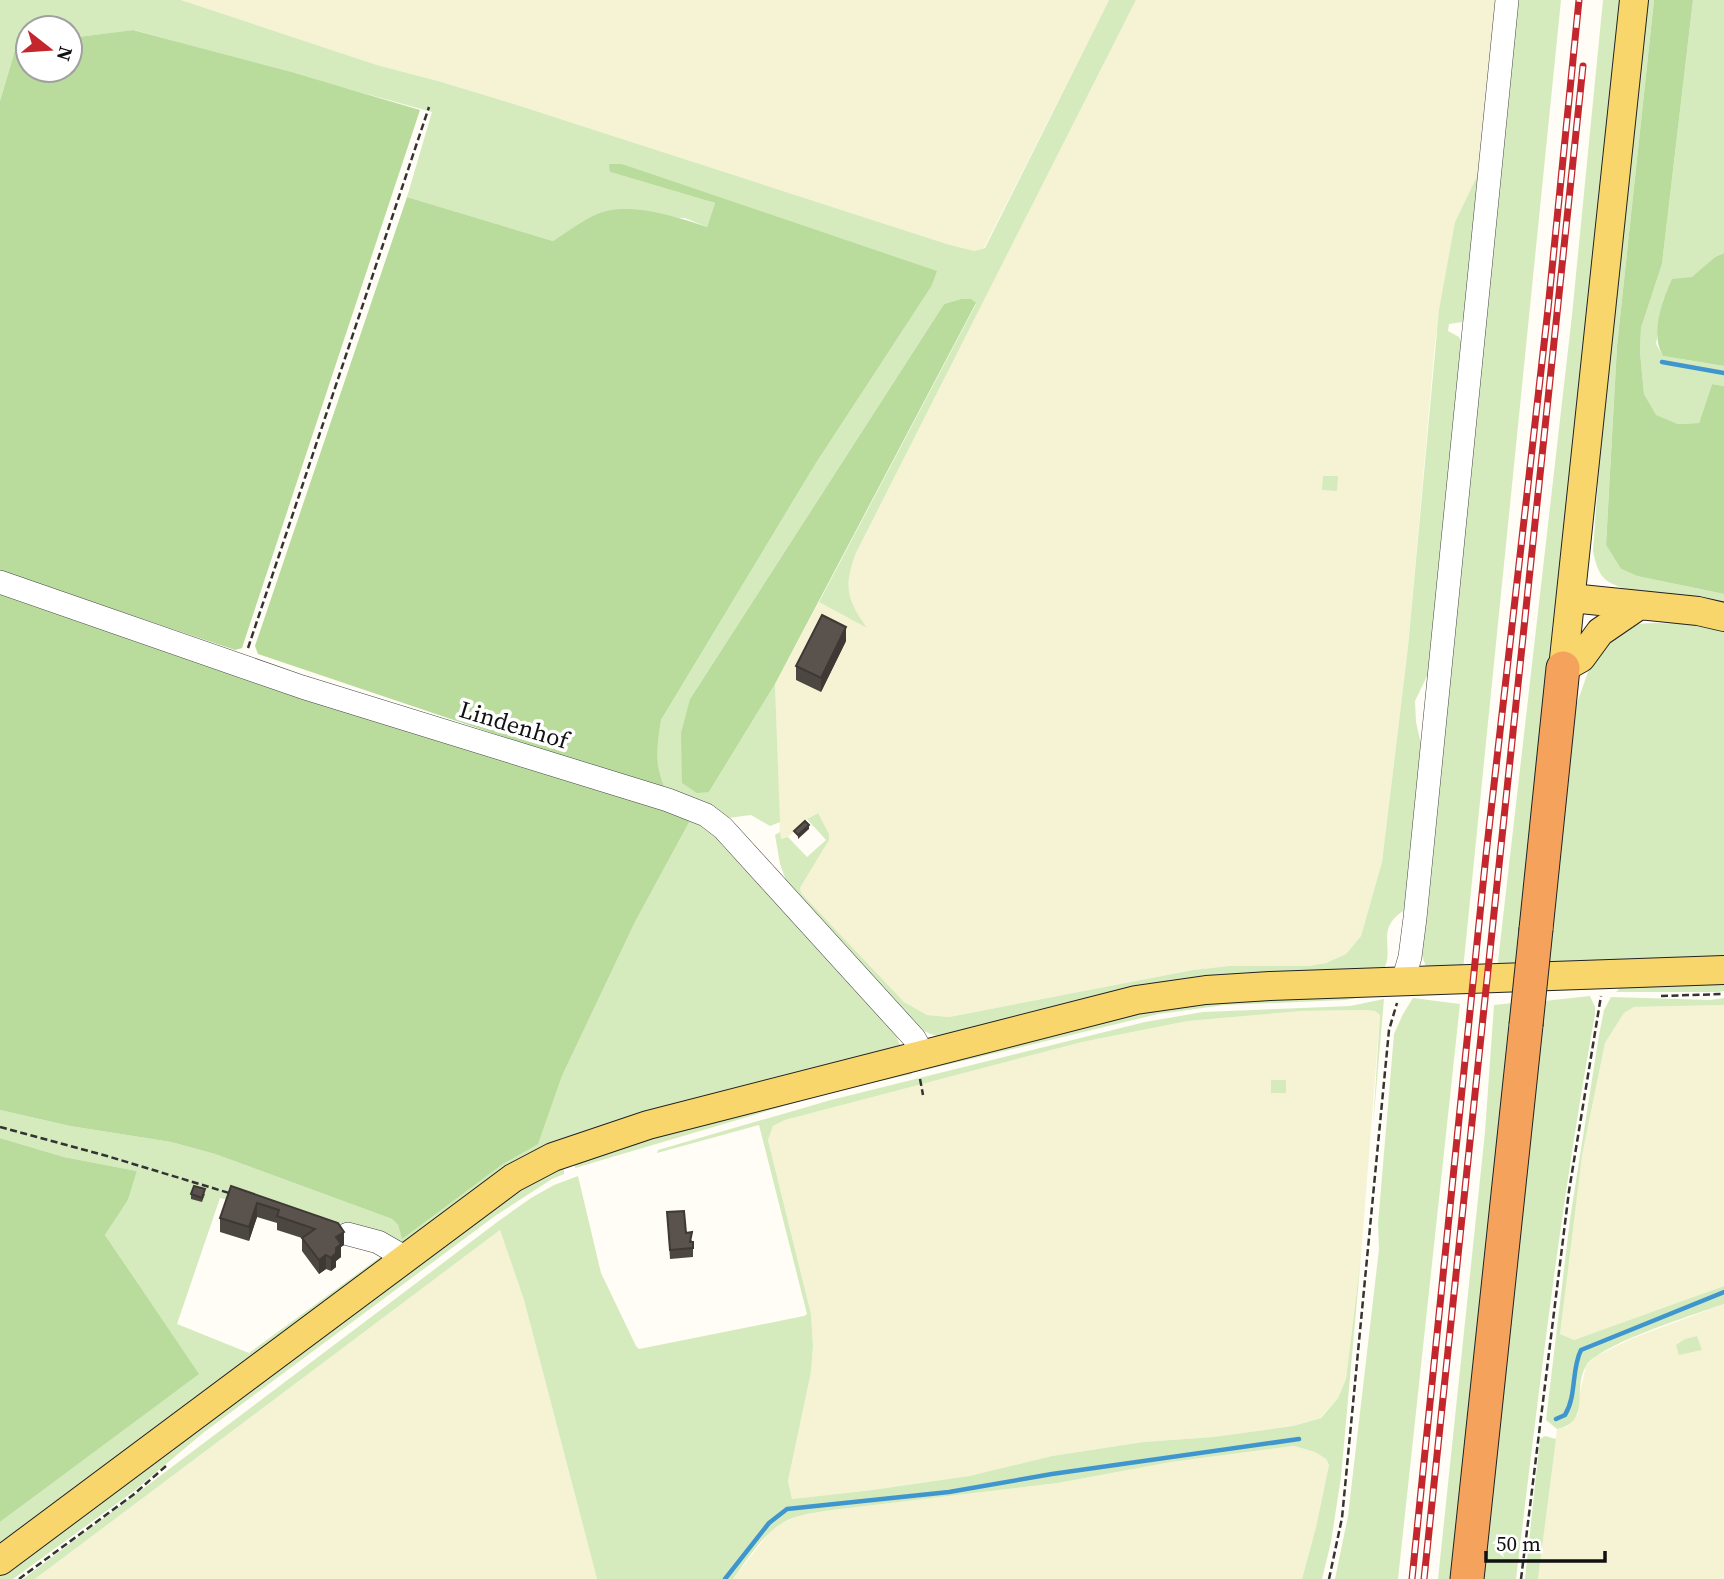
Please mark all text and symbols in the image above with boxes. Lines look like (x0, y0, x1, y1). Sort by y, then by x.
north arrow (14, 14, 84, 84)
text: N (51, 44, 80, 65)
street label: Lindenhof (456, 692, 575, 757)
scale bar (1486, 1520, 1605, 1564)
text: 50 m (1496, 1529, 1541, 1558)

